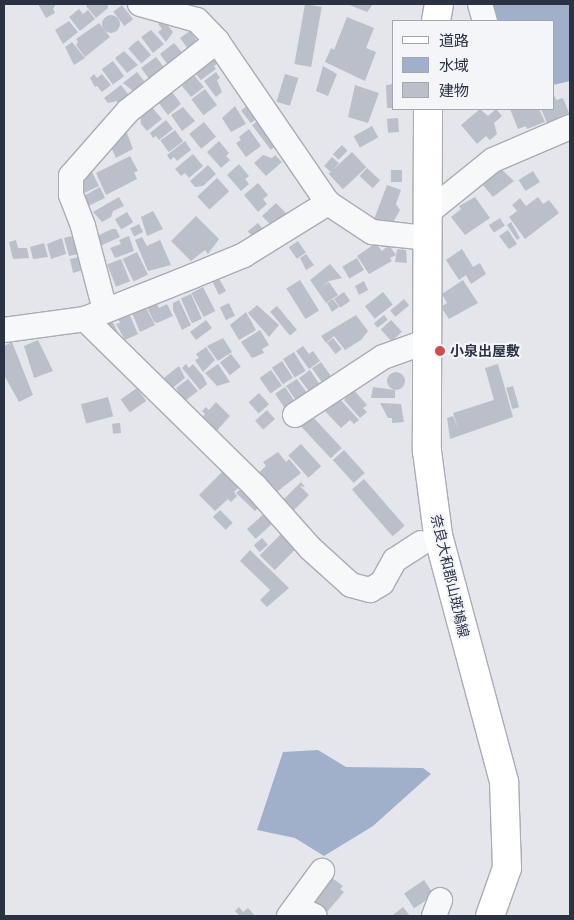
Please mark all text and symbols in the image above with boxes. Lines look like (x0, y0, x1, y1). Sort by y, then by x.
legend (392, 20, 554, 110)
text: 道路 (439, 31, 469, 50)
text: 水域 (439, 56, 469, 75)
text: 建物 (439, 81, 469, 100)
place label: 小泉出屋敷 (450, 343, 520, 359)
marker: 小泉出屋敷 (434, 345, 446, 357)
street label: 奈良大和郡山斑鳩線 (428, 513, 472, 639)

